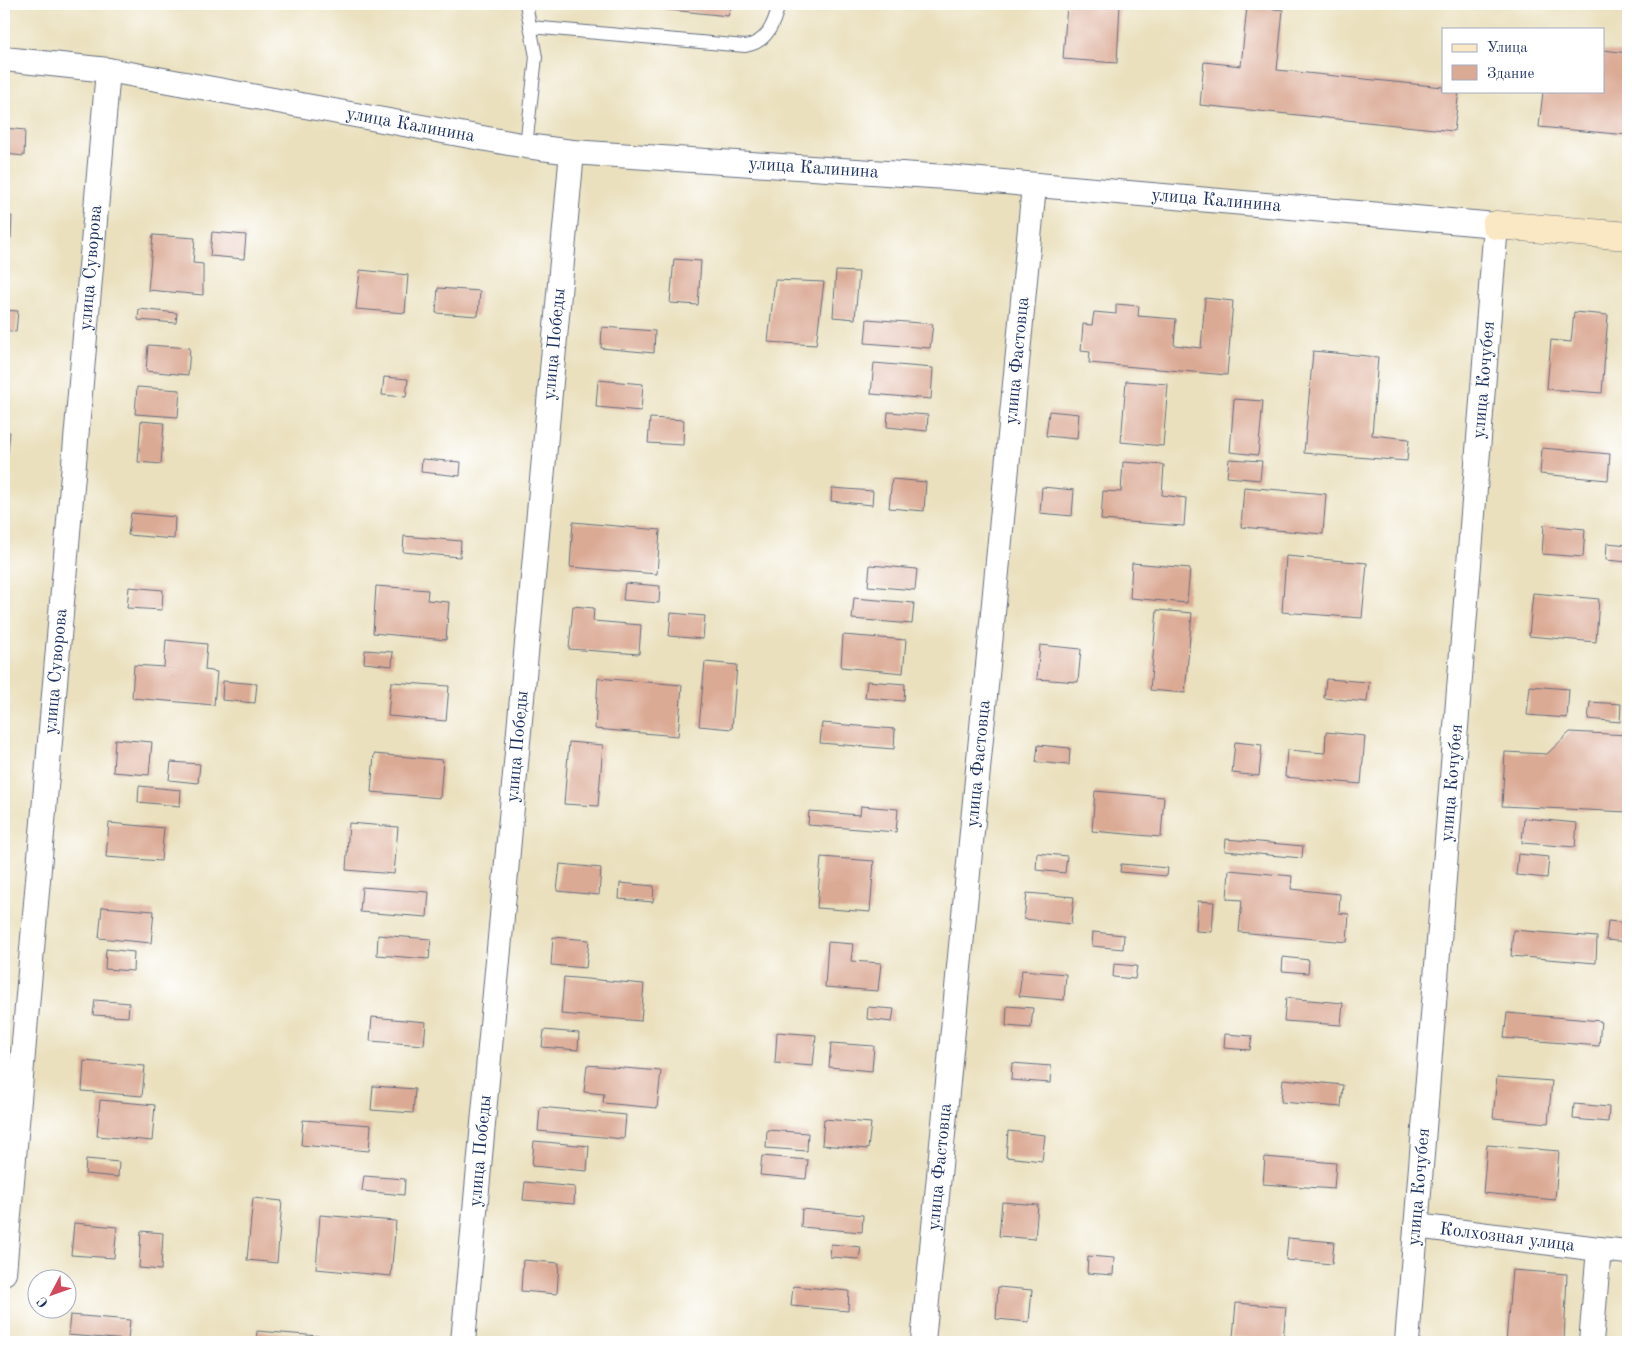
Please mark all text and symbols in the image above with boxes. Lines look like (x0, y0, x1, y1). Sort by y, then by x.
legend (1442, 28, 1604, 92)
text: Улица (1487, 41, 1528, 56)
text: Здание (1487, 67, 1534, 82)
street label: улица Калинина (345, 104, 476, 146)
street label: улица Калинина (748, 155, 879, 181)
street label: улица Калинина (1151, 186, 1282, 215)
street label: улица Суворова (77, 204, 105, 331)
street label: улица Победы (540, 287, 568, 401)
street label: улица Фастовца (1002, 296, 1032, 425)
street label: улица Кочубея (1470, 320, 1498, 440)
street label: улица Суворова (42, 608, 70, 735)
street label: улица Победы (503, 690, 532, 803)
street label: улица Фастовца (963, 699, 994, 828)
street label: улица Кочубея (1438, 723, 1466, 843)
street label: улица Победы (466, 1094, 495, 1207)
street label: улица Фастовца (925, 1102, 955, 1231)
street label: улица Кочубея (1405, 1127, 1433, 1247)
street label: Колхозная улица (1439, 1220, 1576, 1255)
north arrow (28, 1268, 78, 1318)
text: С (35, 1294, 51, 1310)

